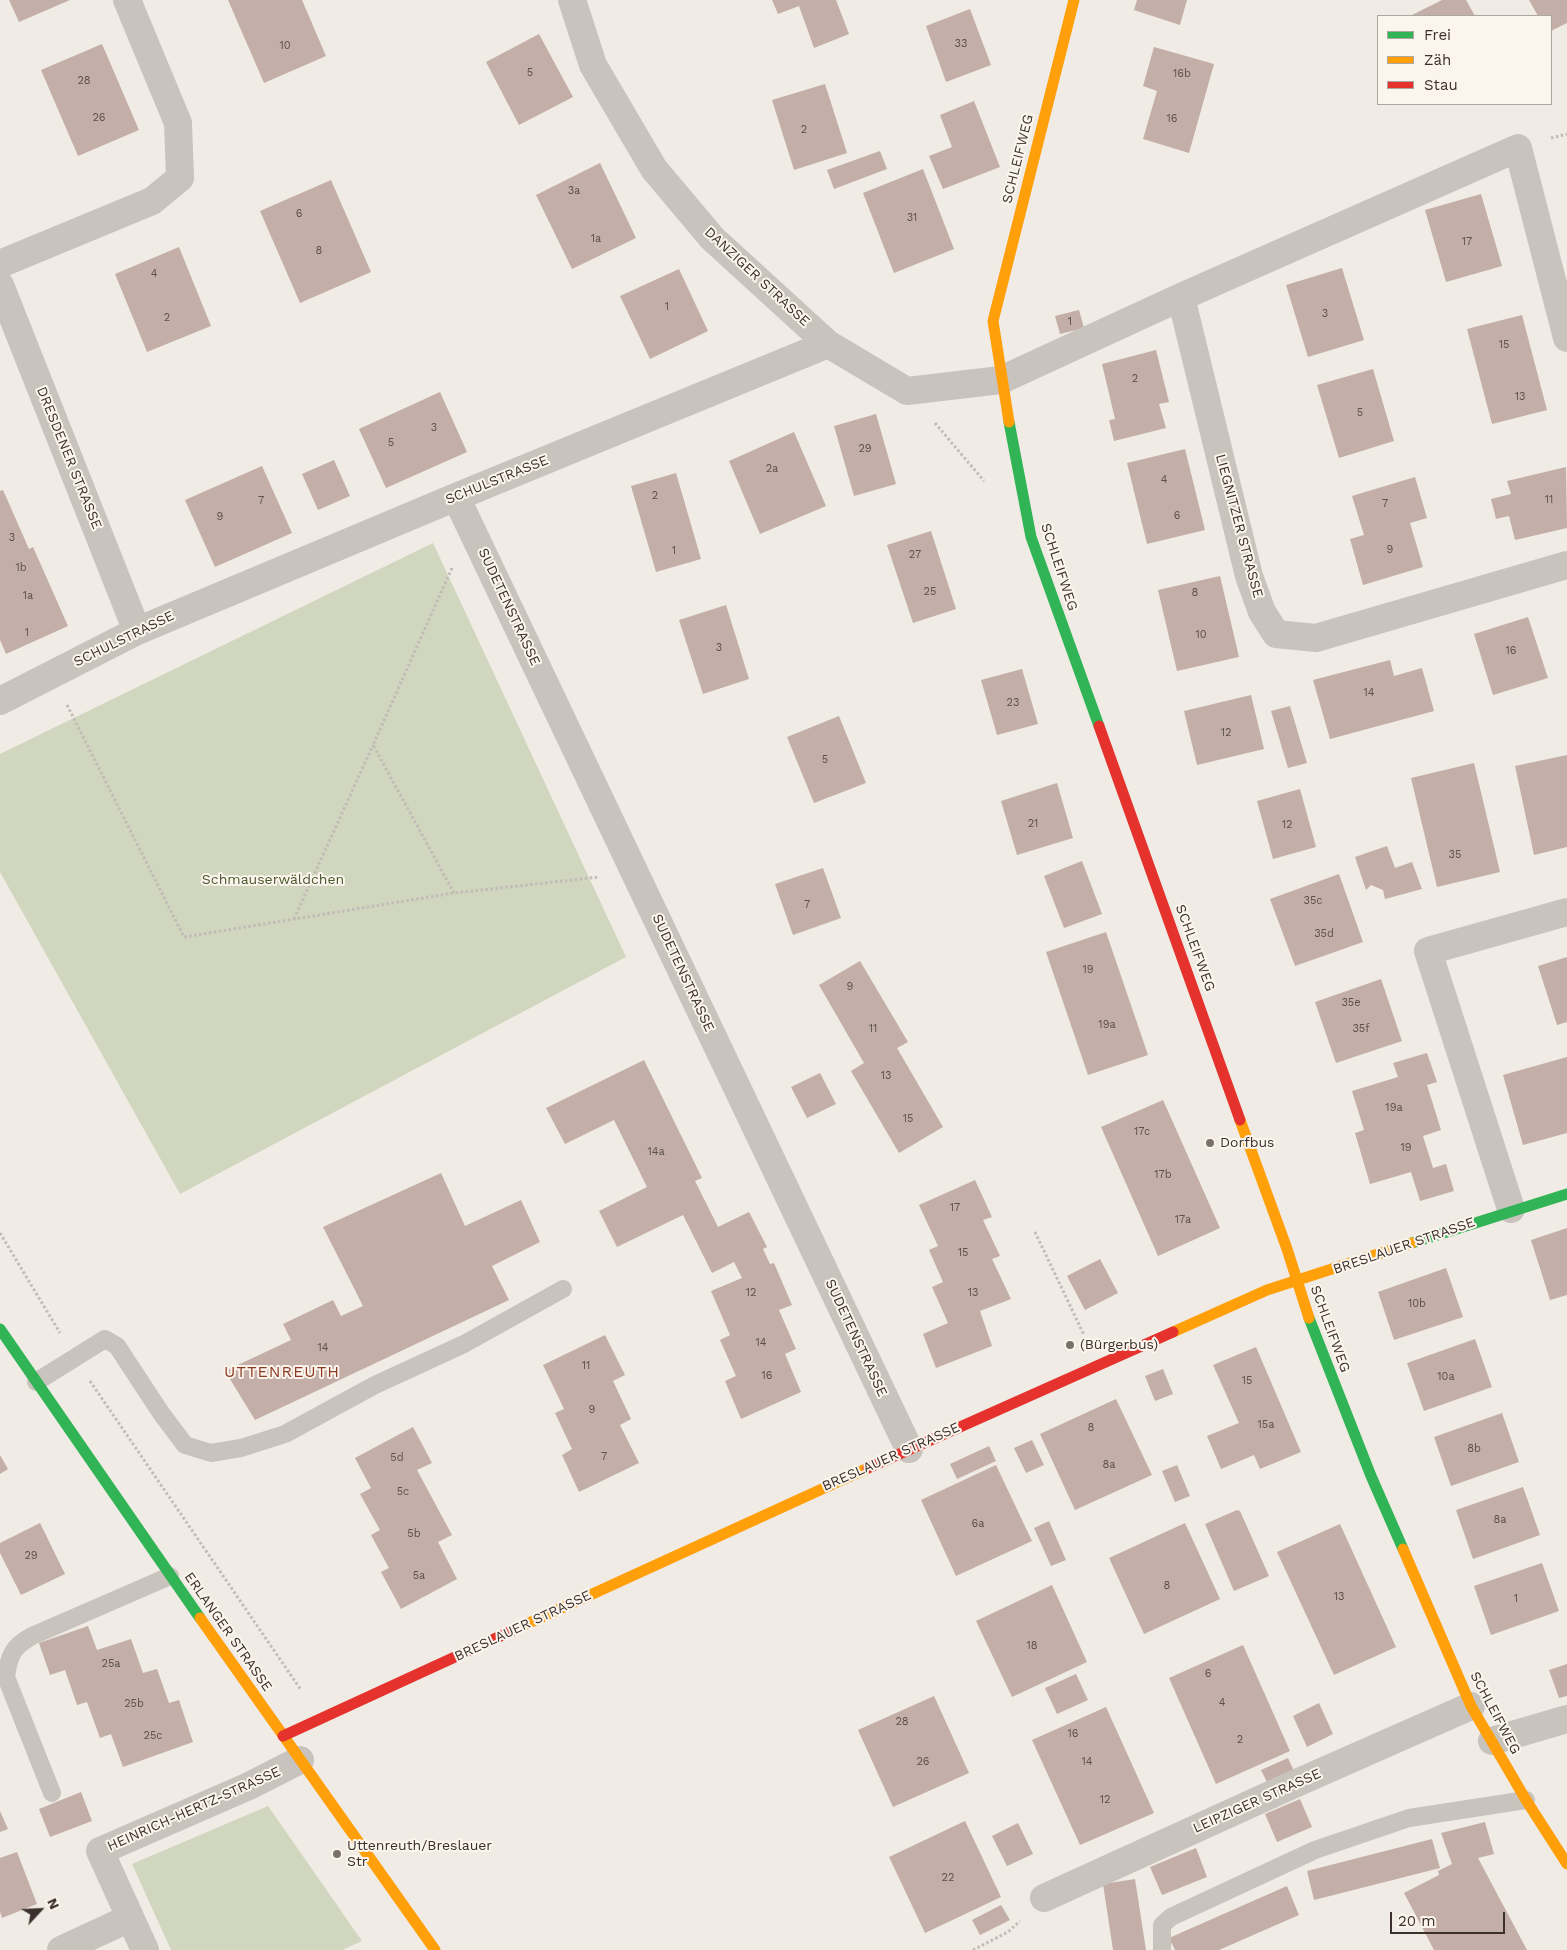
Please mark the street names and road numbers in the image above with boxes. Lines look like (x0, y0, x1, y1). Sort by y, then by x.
street label: SCHLEIFWEG (999, 113, 1037, 205)
street label: DANZIGER STRASSE (701, 224, 813, 330)
street label: DRESDENER STRASSE (33, 384, 105, 532)
street label: SCHULSTRASSE (443, 452, 551, 508)
street label: LIEGNITZER STRASSE (1212, 452, 1266, 600)
street label: SCHLEIFWEG (1037, 521, 1081, 613)
street label: SUDETENSTRASSE (474, 545, 544, 669)
street label: SCHULSTRASSE (71, 607, 177, 671)
street label: SCHLEIFWEG (1172, 902, 1218, 994)
street label: SUDETENSTRASSE (648, 911, 718, 1035)
street label: BRESLAUER STRASSE (1331, 1214, 1477, 1278)
street label: SUDETENSTRASSE (821, 1276, 891, 1400)
street label: SCHLEIFWEG (1307, 1283, 1353, 1375)
street label: BRESLAUER STRASSE (820, 1419, 962, 1495)
street label: ERLANGER STRASSE (181, 1569, 275, 1695)
street label: BRESLAUER STRASSE (452, 1587, 594, 1665)
street label: SCHLEIFWEG (1466, 1669, 1524, 1757)
street label: HEINRICH-HERTZ-STRASSE (105, 1763, 283, 1855)
street label: LEIPZIGER STRASSE (1190, 1765, 1324, 1837)

